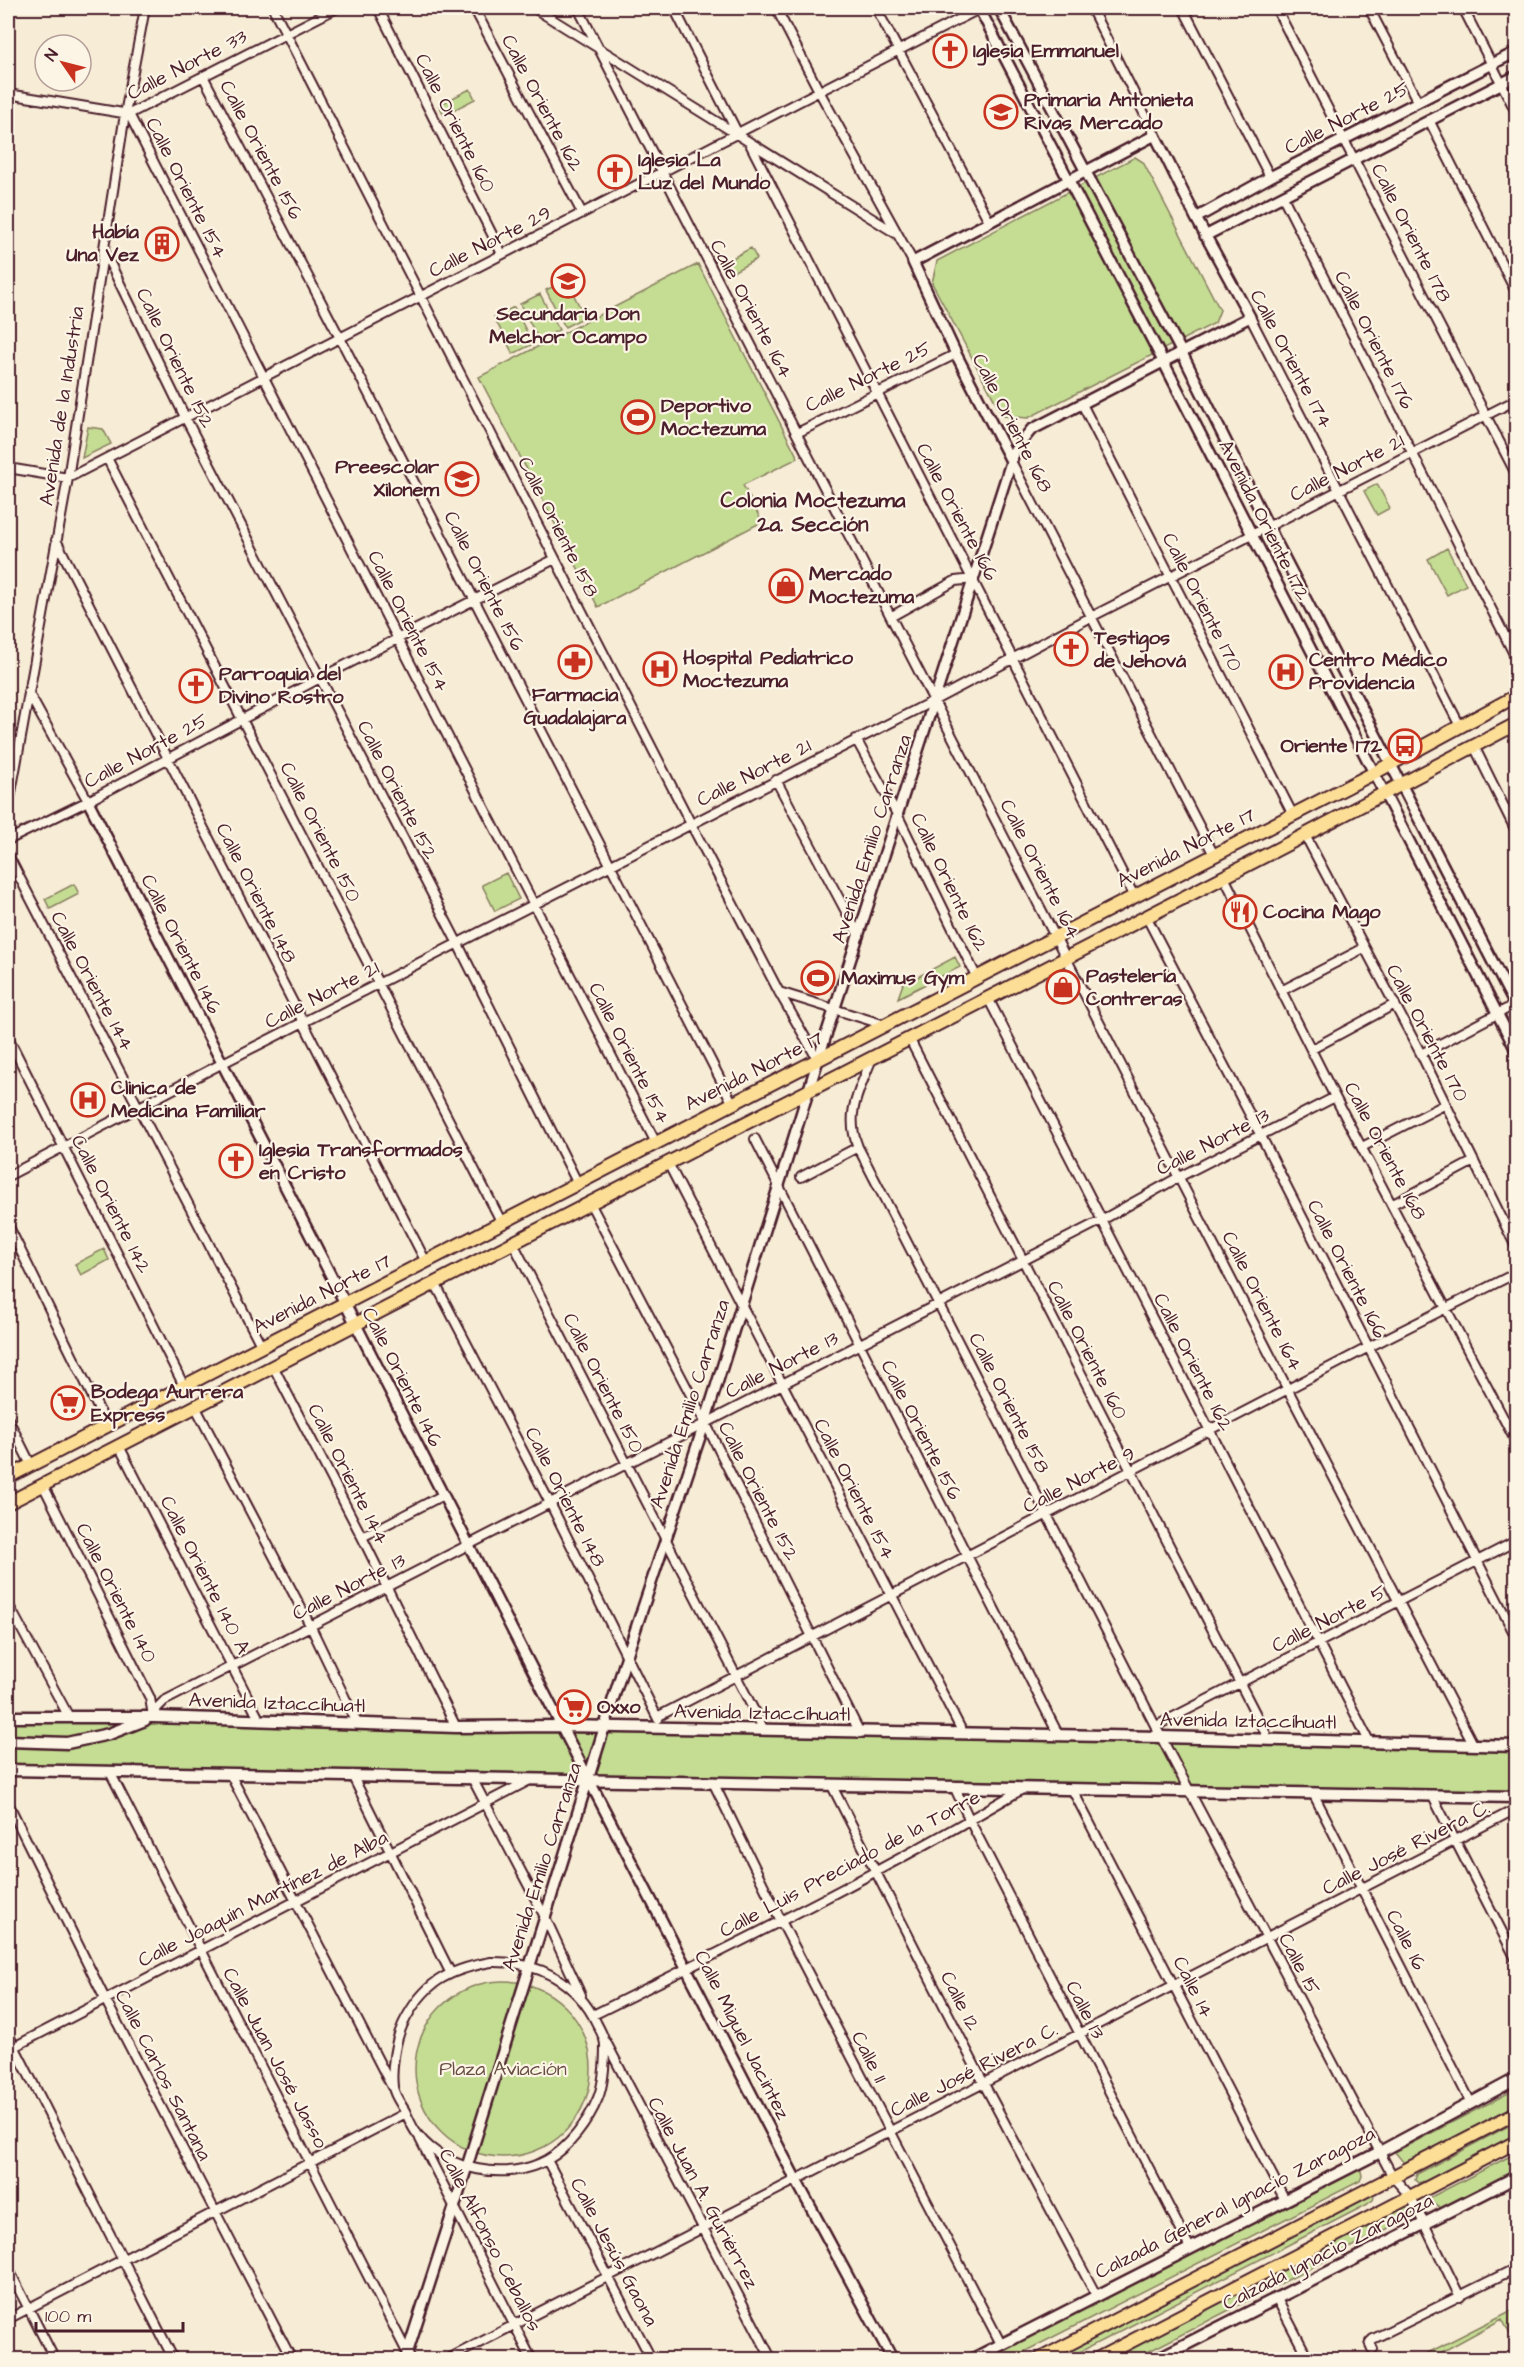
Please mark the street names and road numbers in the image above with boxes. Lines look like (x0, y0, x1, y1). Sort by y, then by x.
street label: Calle Norte 33 (122, 23, 252, 107)
street label: Calle Oriente 162 (494, 30, 590, 177)
street label: Calle Oriente 160 (408, 49, 502, 198)
street label: Calle Norte 25 (1280, 74, 1414, 162)
street label: Calle Oriente 156 (213, 75, 310, 225)
street label: Calle Oriente 154 (138, 113, 234, 264)
street label: Calle Oriente 178 (1364, 159, 1458, 307)
street label: Calle Norte 29 (424, 199, 556, 285)
street label: Calle Oriente 164 (703, 235, 800, 384)
street label: Calle Oriente 176 (1327, 266, 1421, 415)
street label: Calle Oriente 152 (129, 283, 221, 433)
street label: Calle Oriente 174 (1243, 285, 1339, 434)
street label: Avenida de la Industria (32, 304, 92, 508)
street label: Calle Norte 25 (800, 334, 936, 420)
street label: Calle Oriente 168 (965, 349, 1059, 497)
street label: Calle Norte 21 (1285, 427, 1410, 509)
street label: Avenida Oriente 172 (1211, 435, 1317, 606)
street label: Calle Oriente 166 (909, 438, 1005, 586)
street label: Calle Oriente 158 (510, 452, 606, 602)
street label: Calle Oriente 156 (437, 506, 532, 656)
street label: Calle Oriente 170 (1155, 528, 1249, 676)
street label: Calle Oriente 154 (360, 546, 456, 697)
street label: Calle Norte 25 (79, 707, 213, 795)
street label: Calle Oriente 152 (350, 716, 444, 865)
street label: Avenida Emilio Carranza (825, 731, 919, 947)
street label: Calle Norte 21 (692, 732, 817, 814)
street label: Calle Oriente 150 (273, 757, 368, 907)
street label: Calle Oriente 164 (993, 794, 1087, 944)
street label: Avenida Norte 17 (1112, 801, 1260, 895)
street label: Calle Oriente 162 (903, 808, 995, 957)
street label: Calle Oriente 148 (209, 818, 303, 968)
street label: Calle Oriente 146 (134, 869, 228, 1019)
street label: Calle Oriente 144 (43, 906, 141, 1056)
street label: Calle Norte 21 (260, 954, 385, 1036)
street label: Calle Oriente 170 (1379, 959, 1475, 1107)
street label: Calle Oriente 154 (581, 978, 677, 1129)
street label: Avenida Norte 17 (680, 1024, 828, 1118)
street label: Calle Oriente 168 (1337, 1077, 1433, 1225)
street label: Calle Norte 13 (1151, 1101, 1275, 1183)
street label: Calle Oriente 142 (64, 1130, 158, 1279)
street label: Calle Oriente 166 (1300, 1195, 1394, 1344)
street label: Calle Oriente 164 (1215, 1226, 1309, 1376)
street label: Avenida Norte 17 (248, 1247, 396, 1341)
street label: Calle Oriente 160 (1040, 1276, 1134, 1425)
street label: Calle Oriente 162 (1146, 1288, 1240, 1436)
street label: Avenida Emilio Carranza (643, 1296, 737, 1512)
street label: Calle Oriente 146 (355, 1302, 449, 1452)
street label: Calle Oriente 150 (556, 1308, 651, 1458)
street label: Calle Norte 13 (720, 1324, 844, 1406)
street label: Calle Oriente 158 (961, 1328, 1057, 1478)
street label: Calle Oriente 156 (874, 1355, 969, 1505)
street label: Calle Oriente 144 (300, 1399, 396, 1549)
street label: Calle Oriente 154 (806, 1414, 902, 1565)
street label: Calle Oriente 152 (711, 1417, 805, 1566)
street label: Calle Oriente 148 (518, 1422, 612, 1572)
street label: Calle Norte 9 (1018, 1440, 1140, 1520)
street label: Calle Oriente 140 A (153, 1491, 257, 1659)
street label: Calle Oriente 140 (69, 1518, 163, 1668)
street label: Calle Norte 13 (287, 1546, 411, 1628)
street label: Calle Norte 5 (1267, 1578, 1391, 1660)
street label: Avenida Iztaccíhuatl (188, 1686, 366, 1720)
street label: Avenida Iztaccíhuatl (674, 1697, 850, 1729)
street label: Avenida Iztaccíhuatl (1160, 1705, 1336, 1737)
street label: Avenida Emilio Carranza (495, 1759, 589, 1975)
street label: Calle Luis Preciado de la Torre (715, 1783, 985, 1945)
street label: Calle José Rivera C. (1317, 1793, 1495, 1902)
street label: Calle Joaquín Martínez de Alba (133, 1824, 393, 1974)
street label: Calle 16 (1379, 1905, 1433, 1976)
street label: Calle 15 (1271, 1928, 1327, 2000)
street label: Calle Miguel Jacintez (686, 1945, 797, 2125)
street label: Calle 14 (1166, 1951, 1221, 2023)
street label: Calle Juan José Jasso (215, 1963, 335, 2153)
street label: Calle 12 (933, 1966, 987, 2036)
street label: Calle 13 (1058, 1976, 1112, 2044)
street label: Calle Carlos Santana (108, 1985, 218, 2165)
street label: Calle José Rivera C. (885, 2015, 1063, 2124)
street label: Calle 11 (844, 2026, 894, 2088)
street label: Calle Juan A. Guriérrez (640, 2092, 766, 2294)
street label: Calzada General Ignacio Zaragoza (1090, 2120, 1380, 2287)
street label: Calle Alfonso Ceballos (432, 2144, 548, 2336)
street label: Calle Jesús Gaona (563, 2173, 665, 2331)
street label: Calzada Ignacio Zaragoza (1218, 2187, 1439, 2318)

